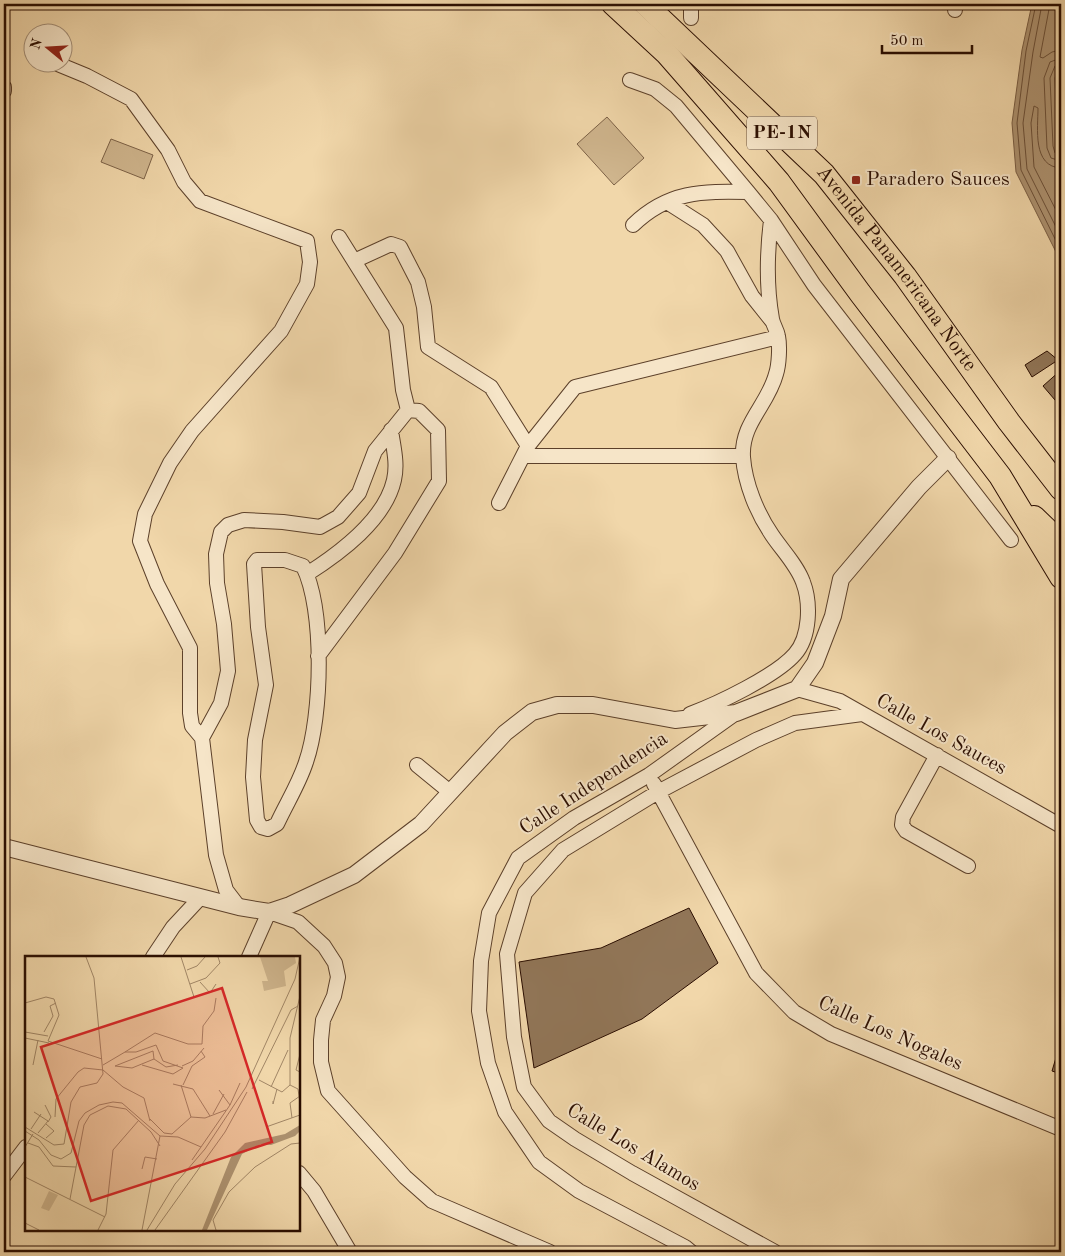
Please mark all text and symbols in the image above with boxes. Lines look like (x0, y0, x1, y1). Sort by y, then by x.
north arrow (22, 22, 72, 72)
scale bar (882, 22, 972, 54)
text: 50 m (890, 34, 924, 49)
text: N (28, 37, 45, 52)
road number: PE-1N (747, 116, 817, 150)
street label: Avenida Panamericana Norte (812, 163, 980, 375)
place label: Paradero Sauces (866, 170, 1010, 190)
marker: Paradero Sauces (850, 174, 862, 186)
street label: Calle Los Sauces (872, 691, 1010, 779)
street label: Calle Independencia (516, 729, 672, 839)
inset map (25, 956, 300, 1231)
street label: Calle Los Nogales (815, 993, 965, 1075)
street label: Calle Los Alamos (563, 1100, 703, 1196)

